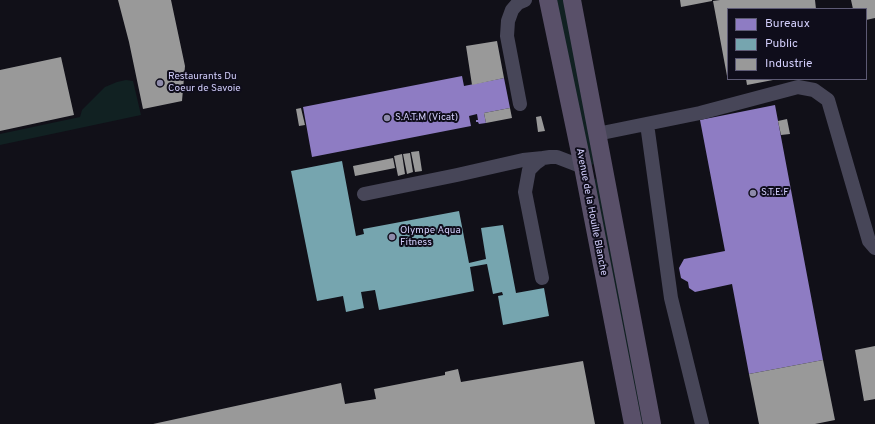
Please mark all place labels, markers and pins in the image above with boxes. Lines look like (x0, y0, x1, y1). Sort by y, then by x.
place label: Restaurants Du Coeur de Savoie (168, 71, 241, 94)
marker: Restaurants Du Coeur de Savoie (155, 78, 165, 88)
place label: S.A.T.M (Vicat) (395, 112, 458, 124)
marker: S.A.T.M (Vicat) (382, 113, 392, 123)
place label: S.T.E.F (761, 187, 789, 199)
marker: S.T.E.F (748, 188, 758, 198)
place label: Olympe Aqua Fitness (400, 225, 461, 248)
marker: Olympe Aqua Fitness (387, 232, 397, 242)

